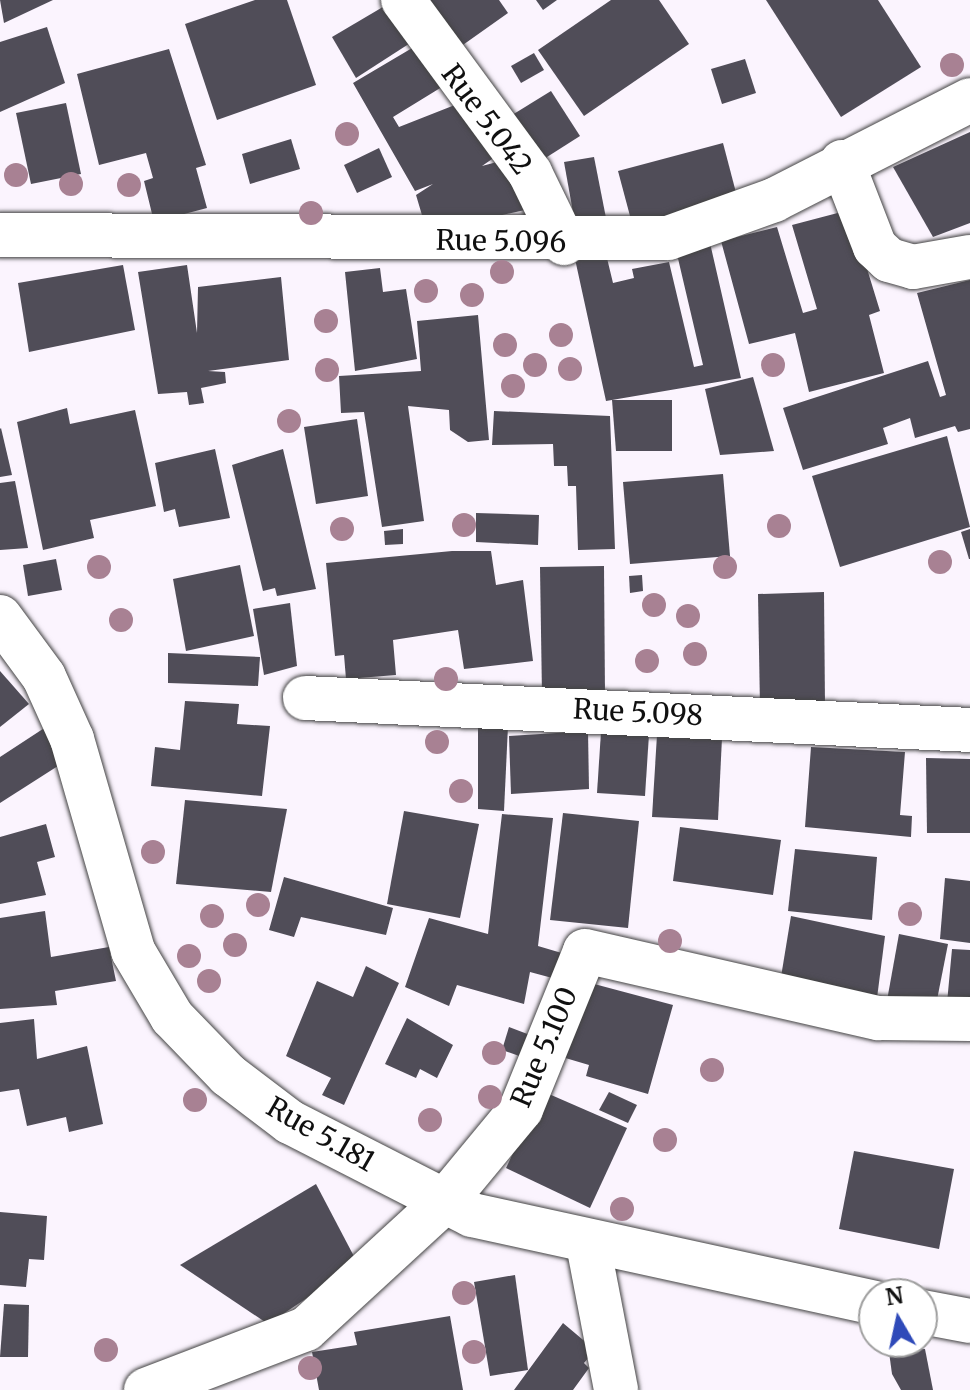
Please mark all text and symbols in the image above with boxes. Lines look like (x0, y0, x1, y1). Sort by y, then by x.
street label: Rue 5.042 (435, 57, 539, 181)
street label: Rue 5.096 (435, 223, 567, 259)
street label: Rue 5.098 (572, 692, 704, 732)
street label: Rue 5.100 (504, 982, 584, 1112)
street label: Rue 5.181 (261, 1090, 381, 1178)
north arrow (858, 1278, 938, 1358)
text: N (884, 1281, 905, 1311)

